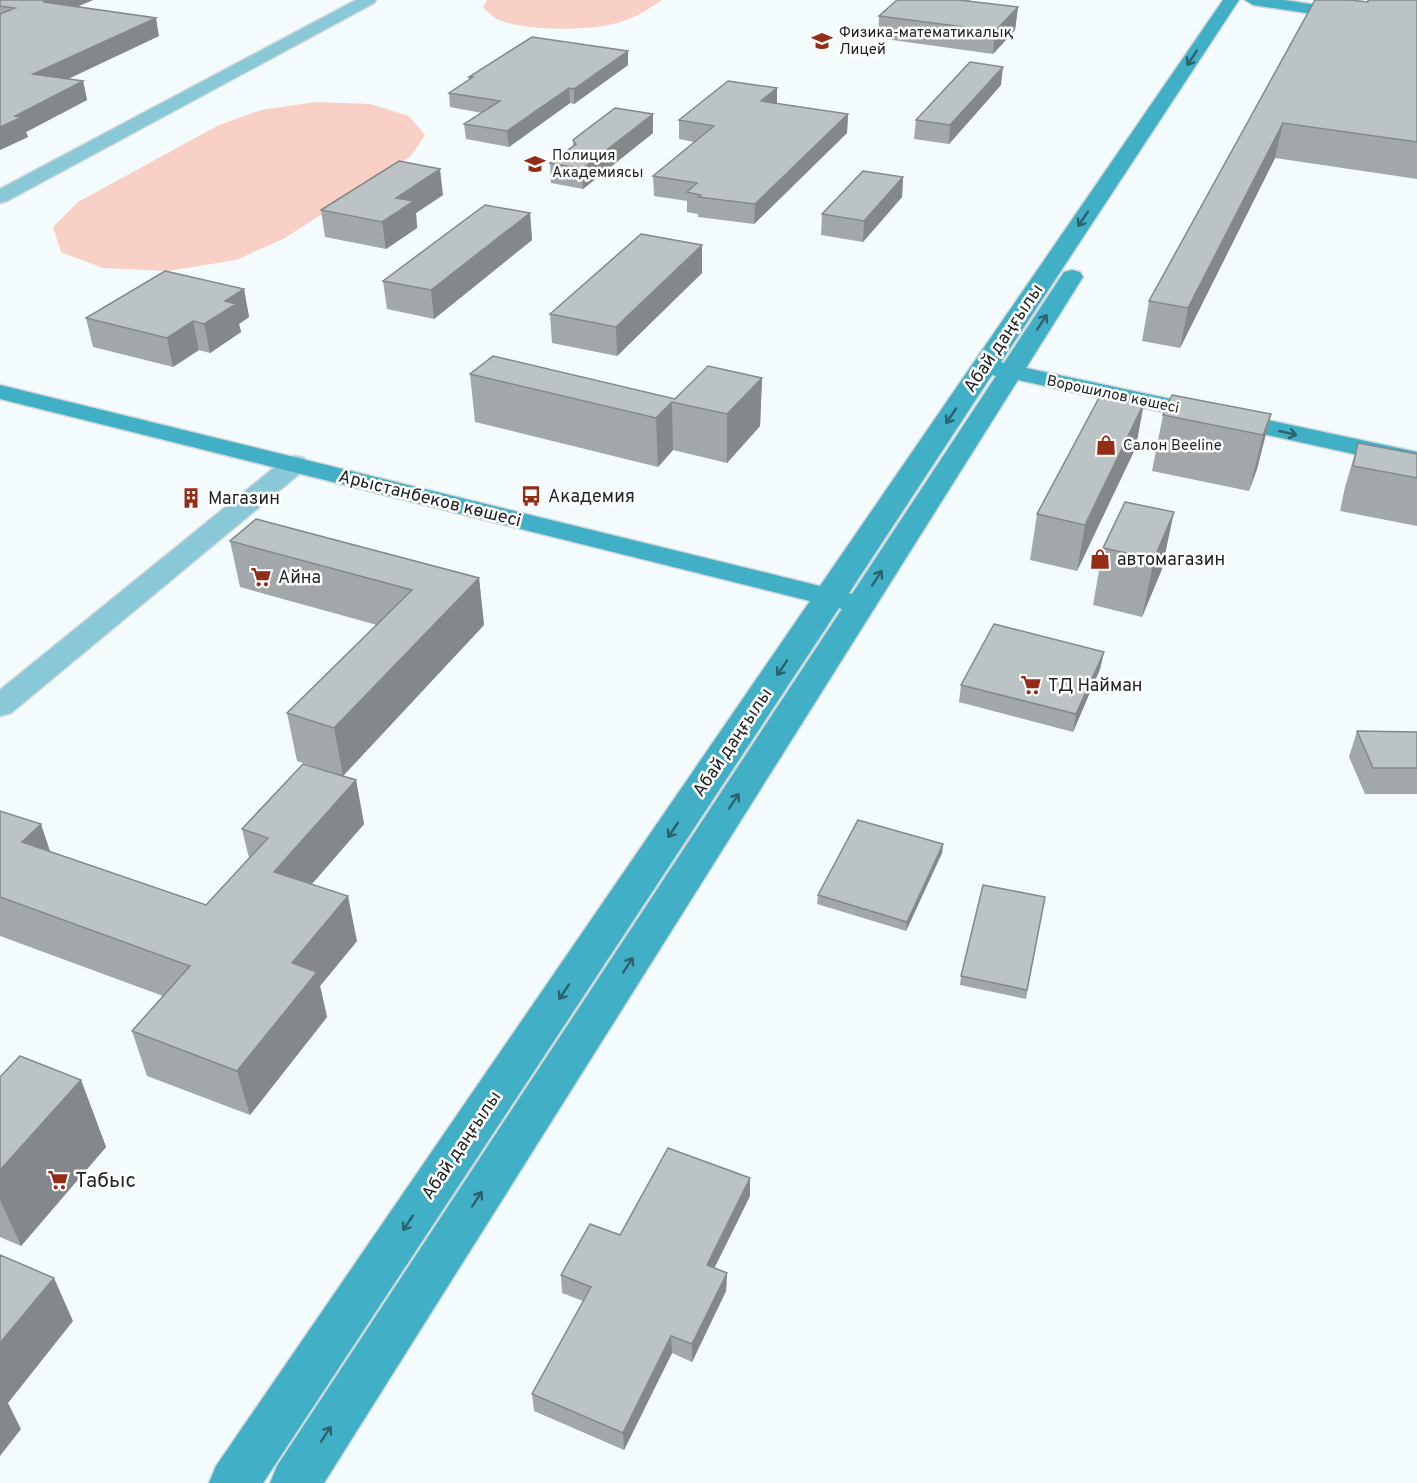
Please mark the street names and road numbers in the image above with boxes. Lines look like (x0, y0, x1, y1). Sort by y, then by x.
street label: Абай даңғылы (959, 280, 1049, 398)
street label: Ворошилов көшесі (1045, 372, 1181, 419)
street label: Арыстанбеков көшесі (336, 466, 523, 533)
street label: Абай даңғылы (688, 684, 778, 802)
street label: Абай даңғылы (417, 1087, 507, 1205)

